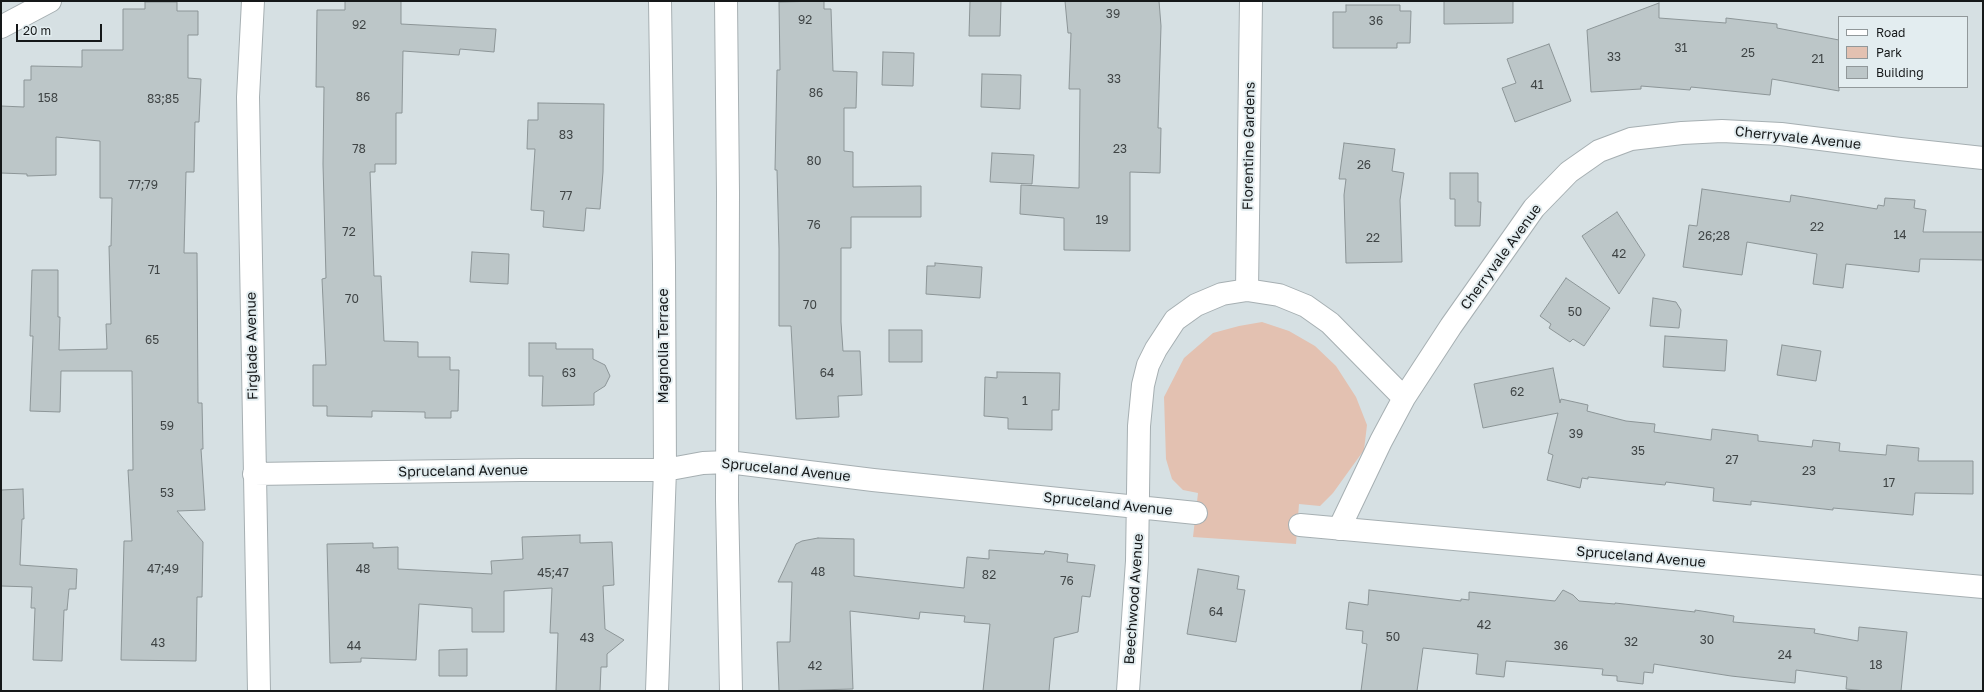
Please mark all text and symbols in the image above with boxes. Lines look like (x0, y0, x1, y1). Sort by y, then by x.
house number: 39 (1106, 7, 1120, 21)
house number: 92 (798, 13, 812, 27)
house number: 36 (1369, 14, 1383, 28)
scale bar (18, 16, 104, 42)
legend (1838, 16, 1968, 88)
house number: 92 (352, 18, 366, 32)
text: 20 m (23, 23, 51, 38)
text: Road (1876, 25, 1905, 40)
house number: 31 (1675, 41, 1687, 55)
text: Park (1876, 45, 1902, 60)
house number: 25 (1741, 46, 1755, 60)
house number: 33 (1607, 50, 1621, 64)
house number: 21 (1812, 52, 1824, 66)
text: Building (1876, 65, 1924, 80)
house number: 33 (1107, 72, 1121, 86)
house number: 41 (1530, 78, 1544, 92)
street label: Florentine Gardens (1239, 82, 1259, 210)
house number: 86 (809, 86, 823, 100)
house number: 86 (356, 90, 370, 104)
house number: 158 (38, 91, 58, 105)
house number: 83;85 (147, 92, 179, 106)
street label: Cherryvale Avenue (1734, 123, 1862, 153)
house number: 83 (559, 128, 573, 142)
house number: 78 (352, 142, 366, 156)
house number: 23 (1113, 142, 1127, 156)
house number: 80 (807, 154, 821, 168)
house number: 26 (1357, 158, 1371, 172)
house number: 77;79 (128, 178, 158, 192)
house number: 77 (560, 189, 572, 203)
street label: Cherryvale Avenue (1457, 201, 1545, 313)
house number: 19 (1095, 213, 1109, 227)
house number: 76 (807, 218, 821, 232)
house number: 22 (1810, 220, 1824, 234)
house number: 72 (342, 225, 356, 239)
house number: 14 (1893, 228, 1907, 242)
house number: 26;28 (1698, 229, 1730, 243)
house number: 22 (1366, 231, 1380, 245)
house number: 42 (1612, 247, 1626, 261)
house number: 71 (148, 263, 160, 277)
street label: Magnolia Terrace (656, 288, 672, 404)
street label: Firglade Avenue (243, 292, 261, 400)
house number: 70 (345, 292, 359, 306)
house number: 70 (803, 298, 817, 312)
house number: 50 (1568, 305, 1582, 319)
house number: 65 (145, 333, 159, 347)
house number: 63 (562, 366, 576, 380)
house number: 64 (820, 366, 834, 380)
house number: 62 (1510, 385, 1524, 399)
house number: 1 (1022, 394, 1028, 408)
house number: 59 (160, 419, 174, 433)
house number: 39 (1569, 427, 1583, 441)
house number: 35 (1631, 444, 1645, 458)
house number: 27 (1725, 453, 1739, 467)
street label: Spruceland Avenue (721, 455, 851, 485)
street label: Spruceland Avenue (398, 461, 528, 481)
house number: 23 (1802, 464, 1816, 478)
house number: 17 (1883, 476, 1895, 490)
house number: 53 (160, 486, 174, 500)
street label: Spruceland Avenue (1043, 489, 1173, 519)
street label: Beechwood Avenue (1121, 533, 1147, 665)
street label: Spruceland Avenue (1576, 543, 1706, 571)
house number: 47;49 (147, 562, 179, 576)
house number: 48 (356, 562, 370, 576)
house number: 48 (811, 565, 825, 579)
house number: 45;47 (537, 566, 569, 580)
house number: 82 (982, 568, 996, 582)
house number: 76 (1060, 574, 1074, 588)
house number: 64 (1209, 605, 1223, 619)
house number: 42 (1477, 618, 1491, 632)
house number: 50 (1386, 630, 1400, 644)
house number: 43 (580, 631, 594, 645)
house number: 30 (1700, 633, 1714, 647)
house number: 32 (1624, 635, 1638, 649)
house number: 43 (151, 636, 165, 650)
house number: 44 (347, 639, 361, 653)
house number: 36 (1554, 639, 1568, 653)
house number: 24 (1778, 648, 1792, 662)
house number: 18 (1869, 658, 1883, 672)
house number: 42 (808, 659, 822, 673)

